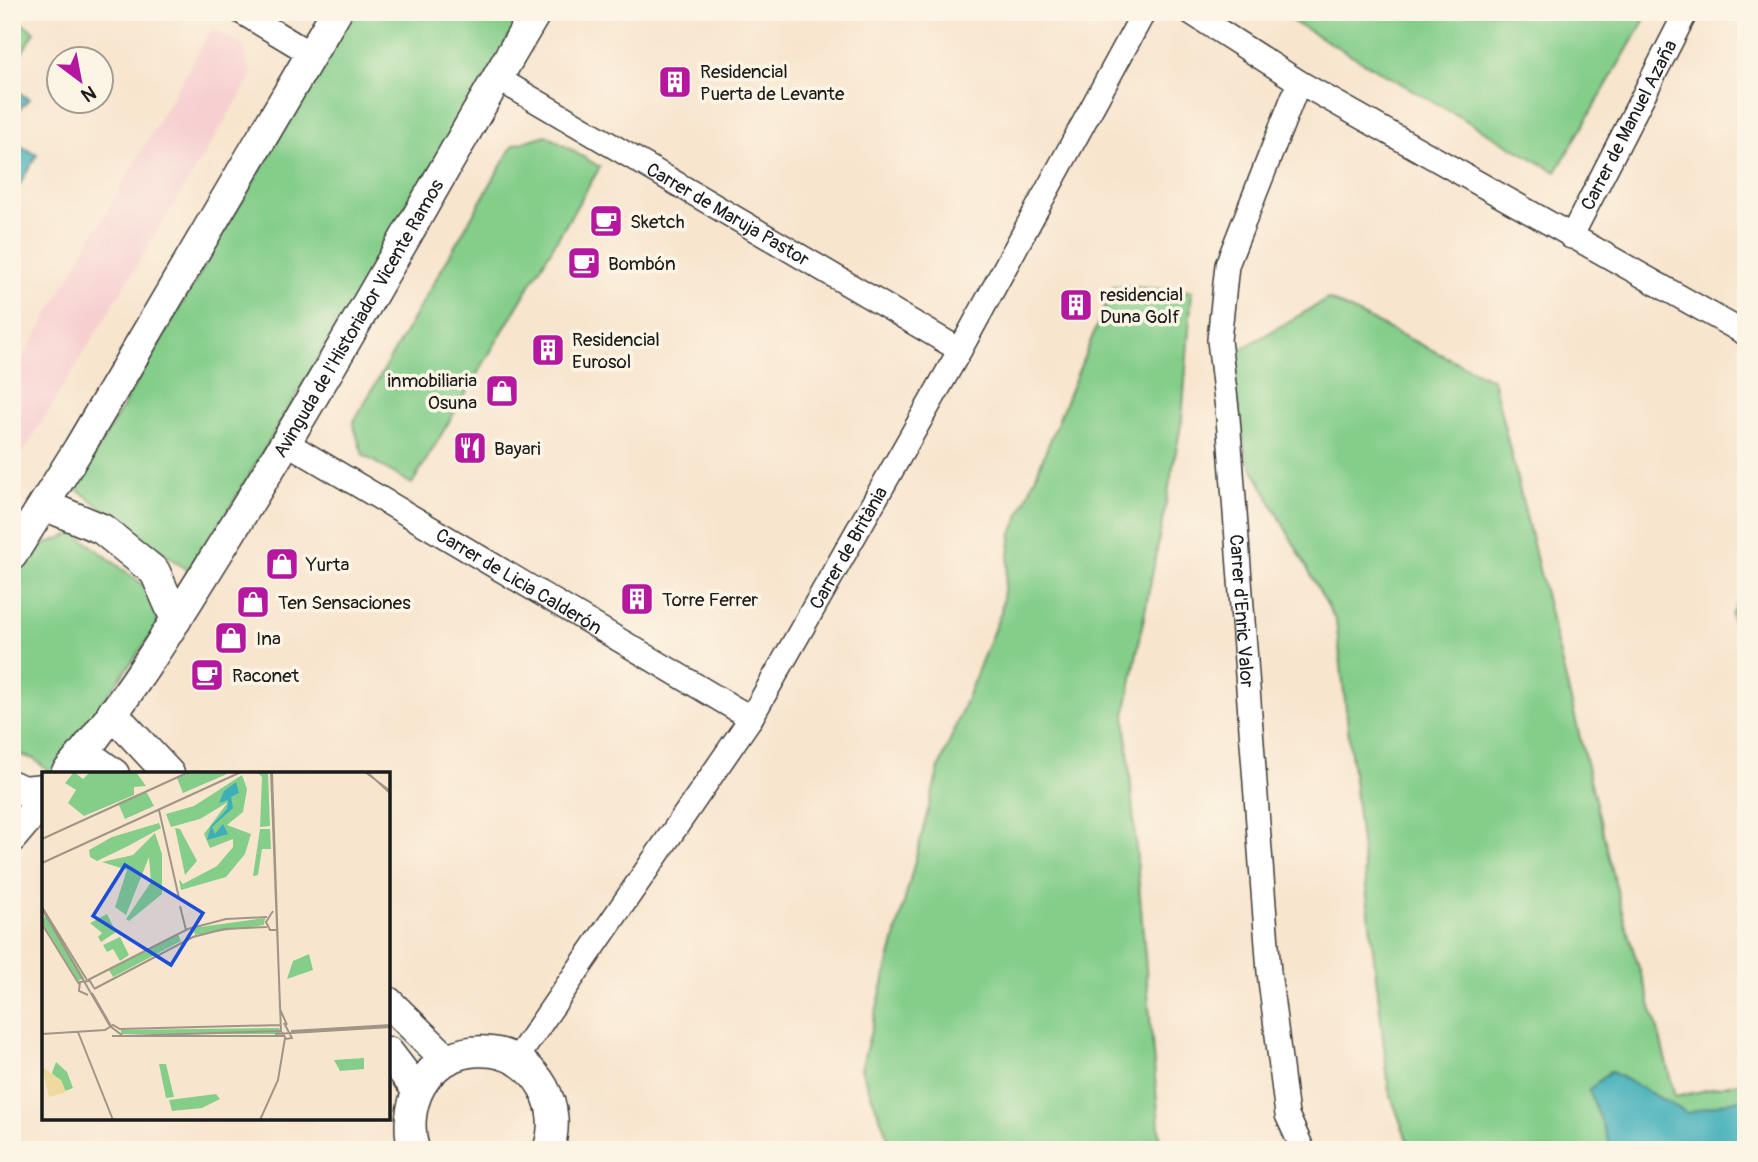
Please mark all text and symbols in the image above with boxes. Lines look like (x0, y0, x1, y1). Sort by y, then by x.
street label: Carrer de Manuel Azaña (1576, 36, 1683, 214)
north arrow (46, 46, 116, 116)
place label: Residencial Puerta de Levante (700, 60, 845, 106)
building icon: Residencial Puerta de Levante (656, 63, 694, 101)
text: N (77, 80, 100, 107)
street label: Carrer de Maruja Pastor (642, 157, 814, 272)
street label: Avinguda de l'Historiador Vicente Ramos (268, 175, 449, 462)
cafe icon: Sketch (587, 202, 625, 240)
place label: Sketch (630, 210, 685, 234)
cafe icon: Bombón (565, 244, 603, 282)
place label: Bombón (608, 252, 676, 276)
place label: residencial Duna Golf (1100, 283, 1183, 329)
building icon: residencial Duna Golf (1057, 286, 1095, 324)
place label: Residencial Eurosol (572, 328, 660, 374)
building icon: Residencial Eurosol (529, 331, 567, 369)
place label: inmobiliaria Osuna (388, 369, 477, 415)
shop icon: inmobiliaria Osuna (483, 372, 521, 410)
restaurant icon: Bayari (451, 429, 489, 467)
place label: Bayari (494, 437, 541, 461)
street label: Carrer de Britània (804, 482, 893, 614)
street label: Carrer de Licia Calderón (431, 523, 606, 640)
street label: Carrer d'Enric Valor (1224, 533, 1259, 689)
shop icon: Yurta (263, 545, 301, 583)
place label: Yurta (305, 553, 349, 577)
building icon: Torre Ferrer (618, 580, 656, 618)
shop icon: Ten Sensaciones (234, 583, 272, 621)
place label: Torre Ferrer (662, 588, 758, 612)
place label: Ten Sensaciones (278, 591, 411, 615)
shop icon: Ina (212, 619, 250, 657)
place label: Ina (256, 627, 281, 651)
cafe icon: Raconet (188, 656, 226, 694)
place label: Raconet (232, 664, 300, 688)
inset map (42, 772, 390, 1120)

